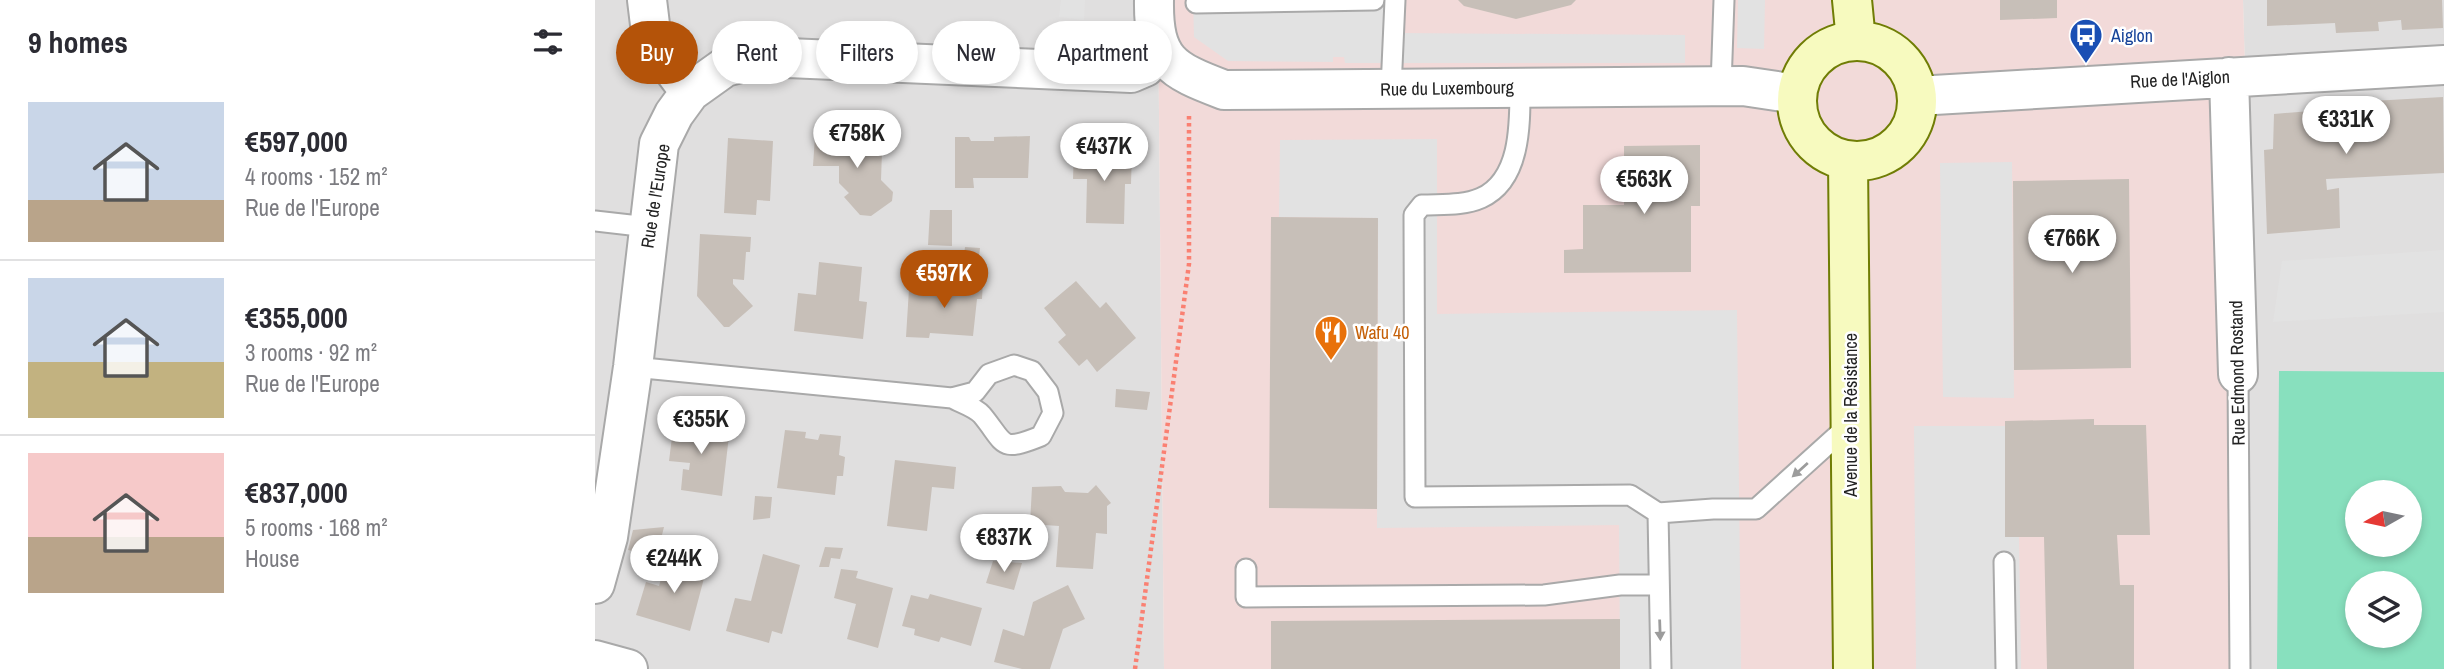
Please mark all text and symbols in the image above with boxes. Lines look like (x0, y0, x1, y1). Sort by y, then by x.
bus stop icon: Aiglon (2067, 16, 2105, 65)
chip: Buy (616, 21, 698, 84)
chip: Rent (712, 21, 802, 84)
chip: Filters (816, 21, 918, 84)
chip: New (932, 21, 1020, 84)
chip: Apartment (1034, 21, 1172, 84)
text: 9 homes (28, 22, 128, 62)
icon: filters (529, 23, 567, 61)
place label: Aiglon (2110, 23, 2153, 48)
street label: Rue de l'Aiglon (2130, 64, 2230, 94)
street label: Rue du Luxembourg (1380, 74, 1515, 102)
pin: €331K (2297, 96, 2395, 156)
text: €331K (2318, 103, 2374, 134)
pin: €758K (808, 110, 906, 170)
text: €758K (829, 117, 885, 148)
text: €597,000 (245, 121, 348, 161)
pin: €437K (1055, 124, 1153, 183)
icon: home (84, 130, 168, 214)
text: €437K (1076, 130, 1132, 161)
street label: Rue de l'Europe (634, 142, 676, 250)
pin: €563K (1595, 156, 1693, 216)
text: 4 rooms · 152 m² (245, 161, 388, 192)
text: €563K (1616, 163, 1672, 194)
text: Rue de l'Europe (245, 192, 380, 223)
pin: €766K (2023, 216, 2121, 275)
text: €766K (2044, 222, 2100, 253)
pin: €597K (895, 250, 993, 310)
text: €597K (916, 257, 972, 288)
text: €355,000 (245, 297, 348, 337)
street label: Rue Edmond Rostand (2223, 300, 2251, 446)
icon: home (84, 306, 168, 390)
restaurant icon: Wafu 40 (1312, 313, 1350, 362)
place label: Wafu 40 (1355, 320, 1409, 345)
street label: Avenue de la Résistance (1838, 333, 1863, 498)
text: 3 rooms · 92 m² (245, 337, 377, 368)
text: Rue de l'Europe (245, 368, 380, 399)
pin: €355K (652, 396, 750, 456)
text: €355K (673, 403, 729, 434)
one-way arrow (1791, 462, 1808, 477)
text: €837,000 (245, 472, 348, 512)
north arrow (2345, 480, 2422, 556)
map controls (2345, 480, 2422, 648)
icon: home (84, 481, 168, 565)
text: 5 rooms · 168 m² (245, 512, 388, 543)
pin: €837K (955, 514, 1053, 574)
text: €837K (976, 521, 1032, 552)
pin: €244K (625, 536, 723, 595)
text: €244K (646, 542, 702, 573)
text: House (245, 543, 300, 574)
button: layers (2345, 571, 2422, 648)
one-way arrow (1654, 619, 1666, 641)

